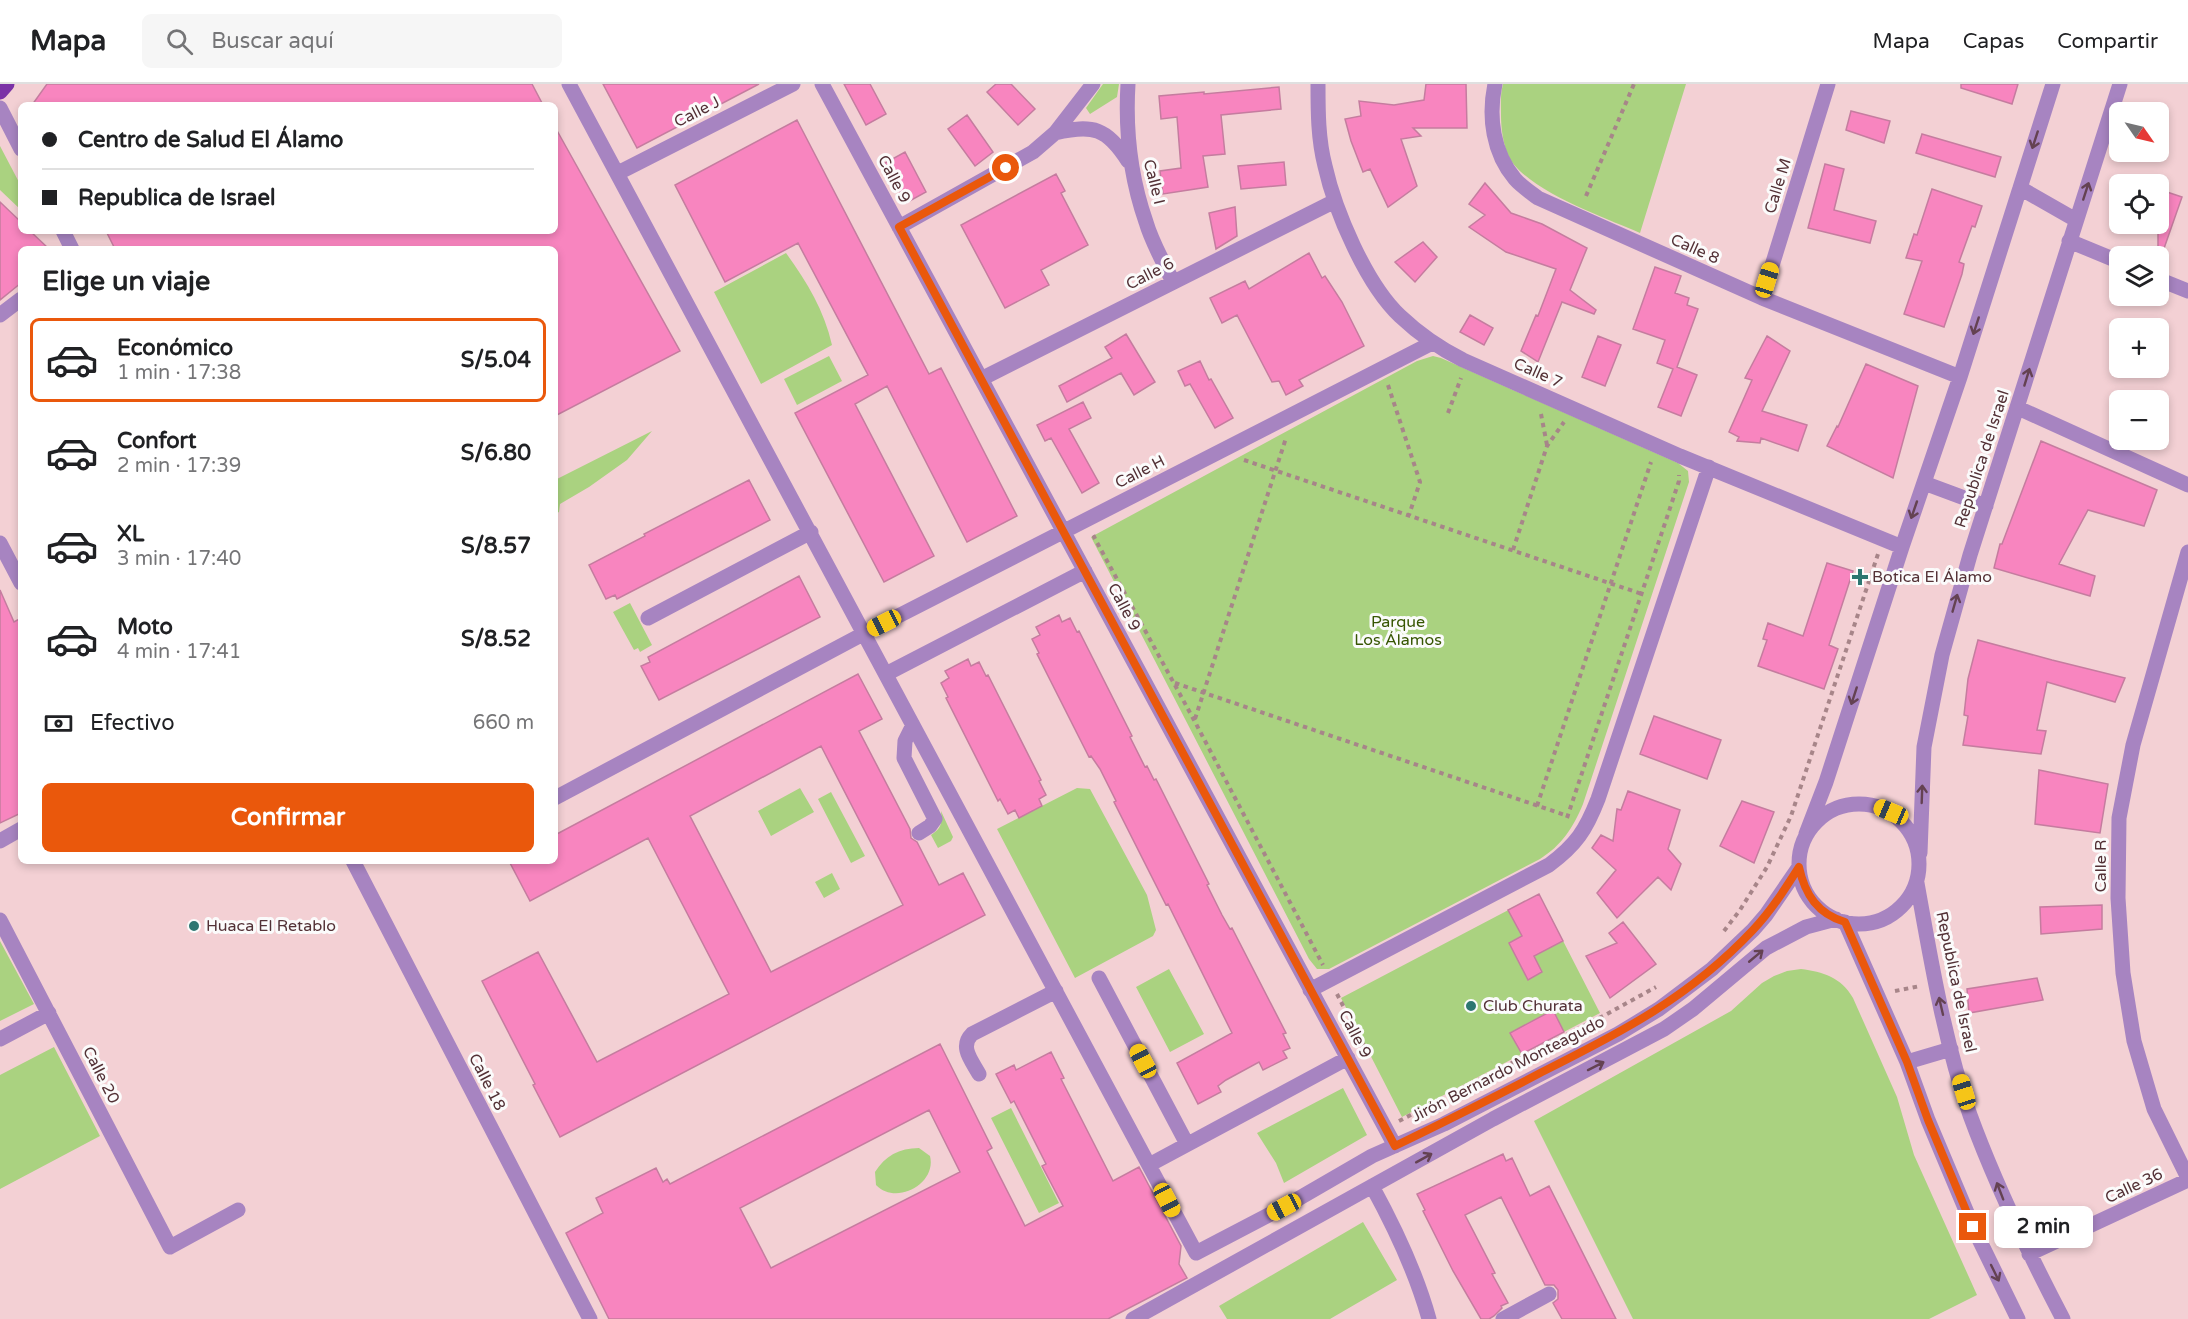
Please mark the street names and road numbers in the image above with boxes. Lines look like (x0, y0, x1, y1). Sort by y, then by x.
street label: Calle J (671, 92, 723, 132)
street label: Calle 9 (873, 152, 915, 206)
street label: Calle M (1760, 156, 1796, 216)
street label: Calle I (1139, 157, 1169, 207)
street label: Calle 8 (1667, 229, 1723, 269)
street label: Calle 6 (1123, 253, 1177, 295)
street label: Calle 7 (1510, 353, 1566, 393)
street label: Republica de Israel (1950, 388, 2014, 530)
street label: Calle H (1112, 451, 1168, 493)
street label: Calle 9 (1103, 580, 1145, 634)
street label: Calle R (2091, 840, 2111, 892)
street label: Republica de Israel (1931, 910, 1981, 1054)
street label: Calle 9 (1334, 1007, 1376, 1061)
street label: Jirón Bernardo Monteagudo (1408, 1012, 1608, 1126)
street label: Calle 20 (78, 1043, 124, 1107)
street label: Calle 18 (464, 1050, 510, 1114)
street label: Calle 36 (2102, 1164, 2166, 1208)

